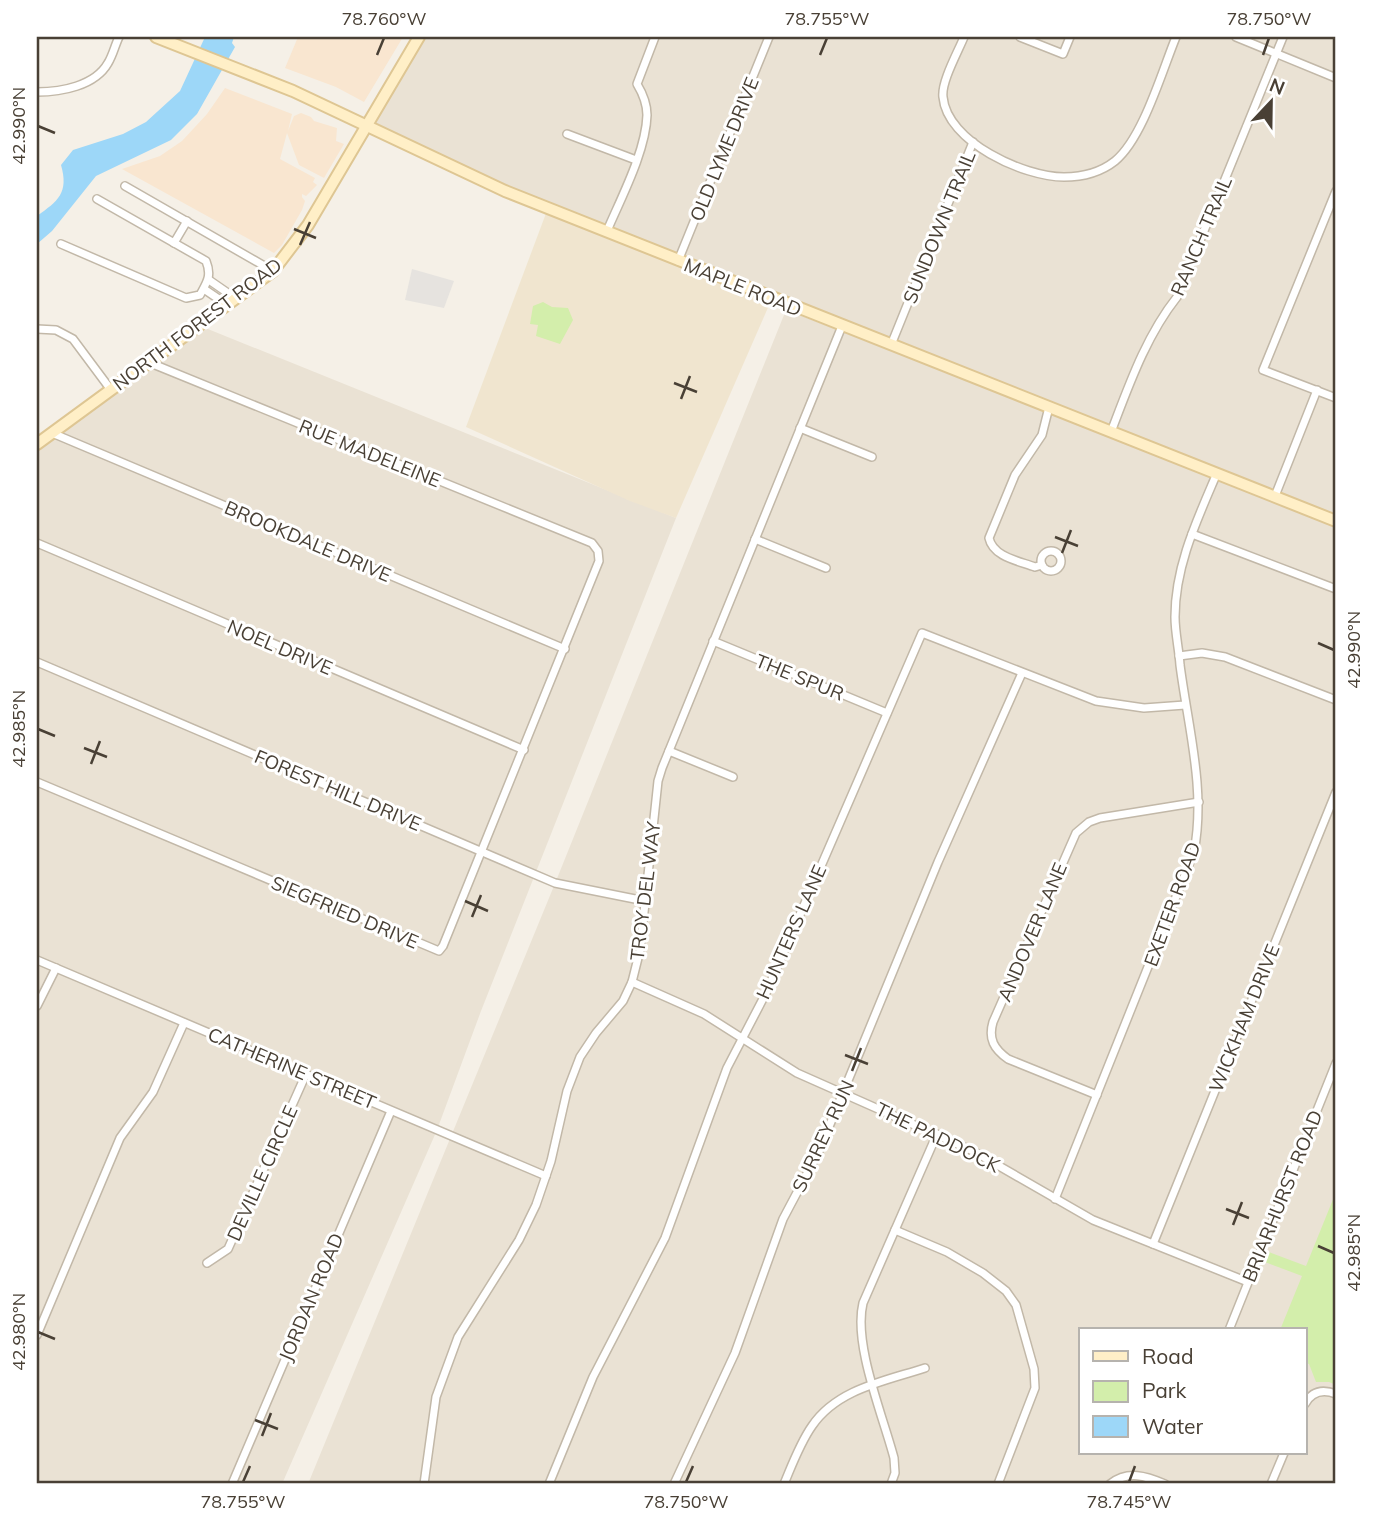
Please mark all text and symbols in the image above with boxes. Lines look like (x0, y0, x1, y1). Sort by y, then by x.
text: 78.760°W (341, 7, 427, 30)
text: 78.755°W (784, 7, 870, 30)
text: 78.750°W (1226, 7, 1312, 30)
north arrow (1236, 66, 1306, 136)
text: N (1266, 72, 1289, 100)
street label: OLD LYME DRIVE (684, 73, 764, 225)
text: 42.990°N (7, 87, 30, 165)
street label: SUNDOWN TRAIL (897, 147, 981, 307)
street label: RANCH TRAIL (1165, 172, 1237, 299)
street label: NORTH FOREST ROAD (108, 253, 286, 395)
street label: MAPLE ROAD (681, 253, 805, 321)
street label: RUE MADELEINE (296, 414, 444, 492)
street label: BROOKDALE DRIVE (221, 495, 395, 587)
text: 42.990°N (1342, 611, 1365, 689)
street label: NOEL DRIVE (224, 614, 336, 680)
street label: THE SPUR (752, 648, 848, 706)
text: 42.985°N (7, 690, 30, 768)
street label: FOREST HILL DRIVE (251, 744, 425, 836)
street label: TROY DEL WAY (625, 820, 665, 962)
street label: EXETER ROAD (1138, 838, 1206, 970)
street label: ANDOVER LANE (992, 859, 1072, 1005)
street label: HUNTERS LANE (751, 861, 831, 1003)
street label: SIEGFRIED DRIVE (268, 870, 422, 954)
street label: WICKHAM DRIVE (1203, 940, 1285, 1096)
street label: CATHERINE STREET (204, 1022, 380, 1115)
street label: SURREY RUN (787, 1076, 859, 1196)
street label: THE PADDOCK (872, 1097, 1005, 1178)
street label: DEVILLE CIRCLE (221, 1102, 303, 1244)
street label: BRIARHURST ROAD (1237, 1107, 1327, 1285)
text: 42.985°N (1342, 1214, 1365, 1292)
street label: JORDAN ROAD (273, 1229, 349, 1365)
text: 42.980°N (7, 1293, 30, 1371)
legend (1079, 1328, 1306, 1454)
text: Road (1142, 1343, 1193, 1369)
text: Park (1142, 1377, 1186, 1403)
text: Water (1142, 1413, 1203, 1439)
text: 78.755°W (200, 1490, 286, 1513)
text: 78.750°W (643, 1490, 729, 1513)
text: 78.745°W (1086, 1490, 1172, 1513)

